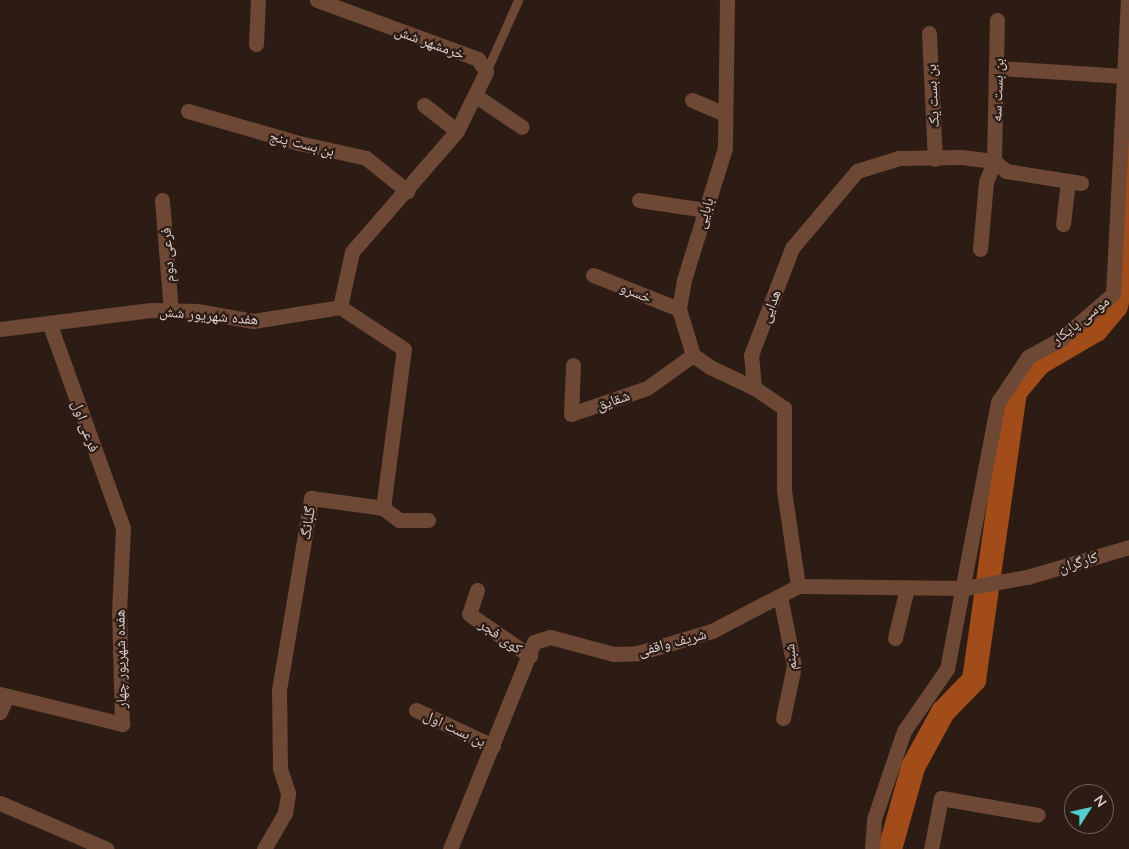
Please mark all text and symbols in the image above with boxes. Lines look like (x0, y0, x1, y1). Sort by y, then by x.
street label: خرمشهر شش (393, 21, 467, 63)
street label: بن بست سه (987, 58, 1007, 122)
street label: بن بست یک (921, 64, 943, 128)
street label: بن بست پنج (268, 126, 336, 160)
street label: بابایی (691, 195, 717, 231)
street label: فرعی دوم (156, 227, 178, 283)
street label: خسرو (618, 278, 654, 306)
street label: هدایی (756, 287, 784, 325)
street label: موسی پایکار (1047, 292, 1113, 348)
street label: هفده شهریور شش (159, 302, 259, 328)
street label: شقایق (594, 386, 632, 414)
street label: فرعی اول (68, 398, 104, 454)
street label: گلبانگ (295, 505, 319, 541)
street label: کارگران (1056, 547, 1100, 577)
street label: هفده شهریور چهار (110, 609, 130, 709)
street label: کوی فجر (476, 615, 526, 657)
street label: شریف واقفی (636, 624, 708, 660)
street label: شبنم (780, 643, 800, 671)
street label: بن بست اول (421, 706, 489, 750)
north arrow (1064, 784, 1114, 834)
text: N (1090, 791, 1111, 810)

